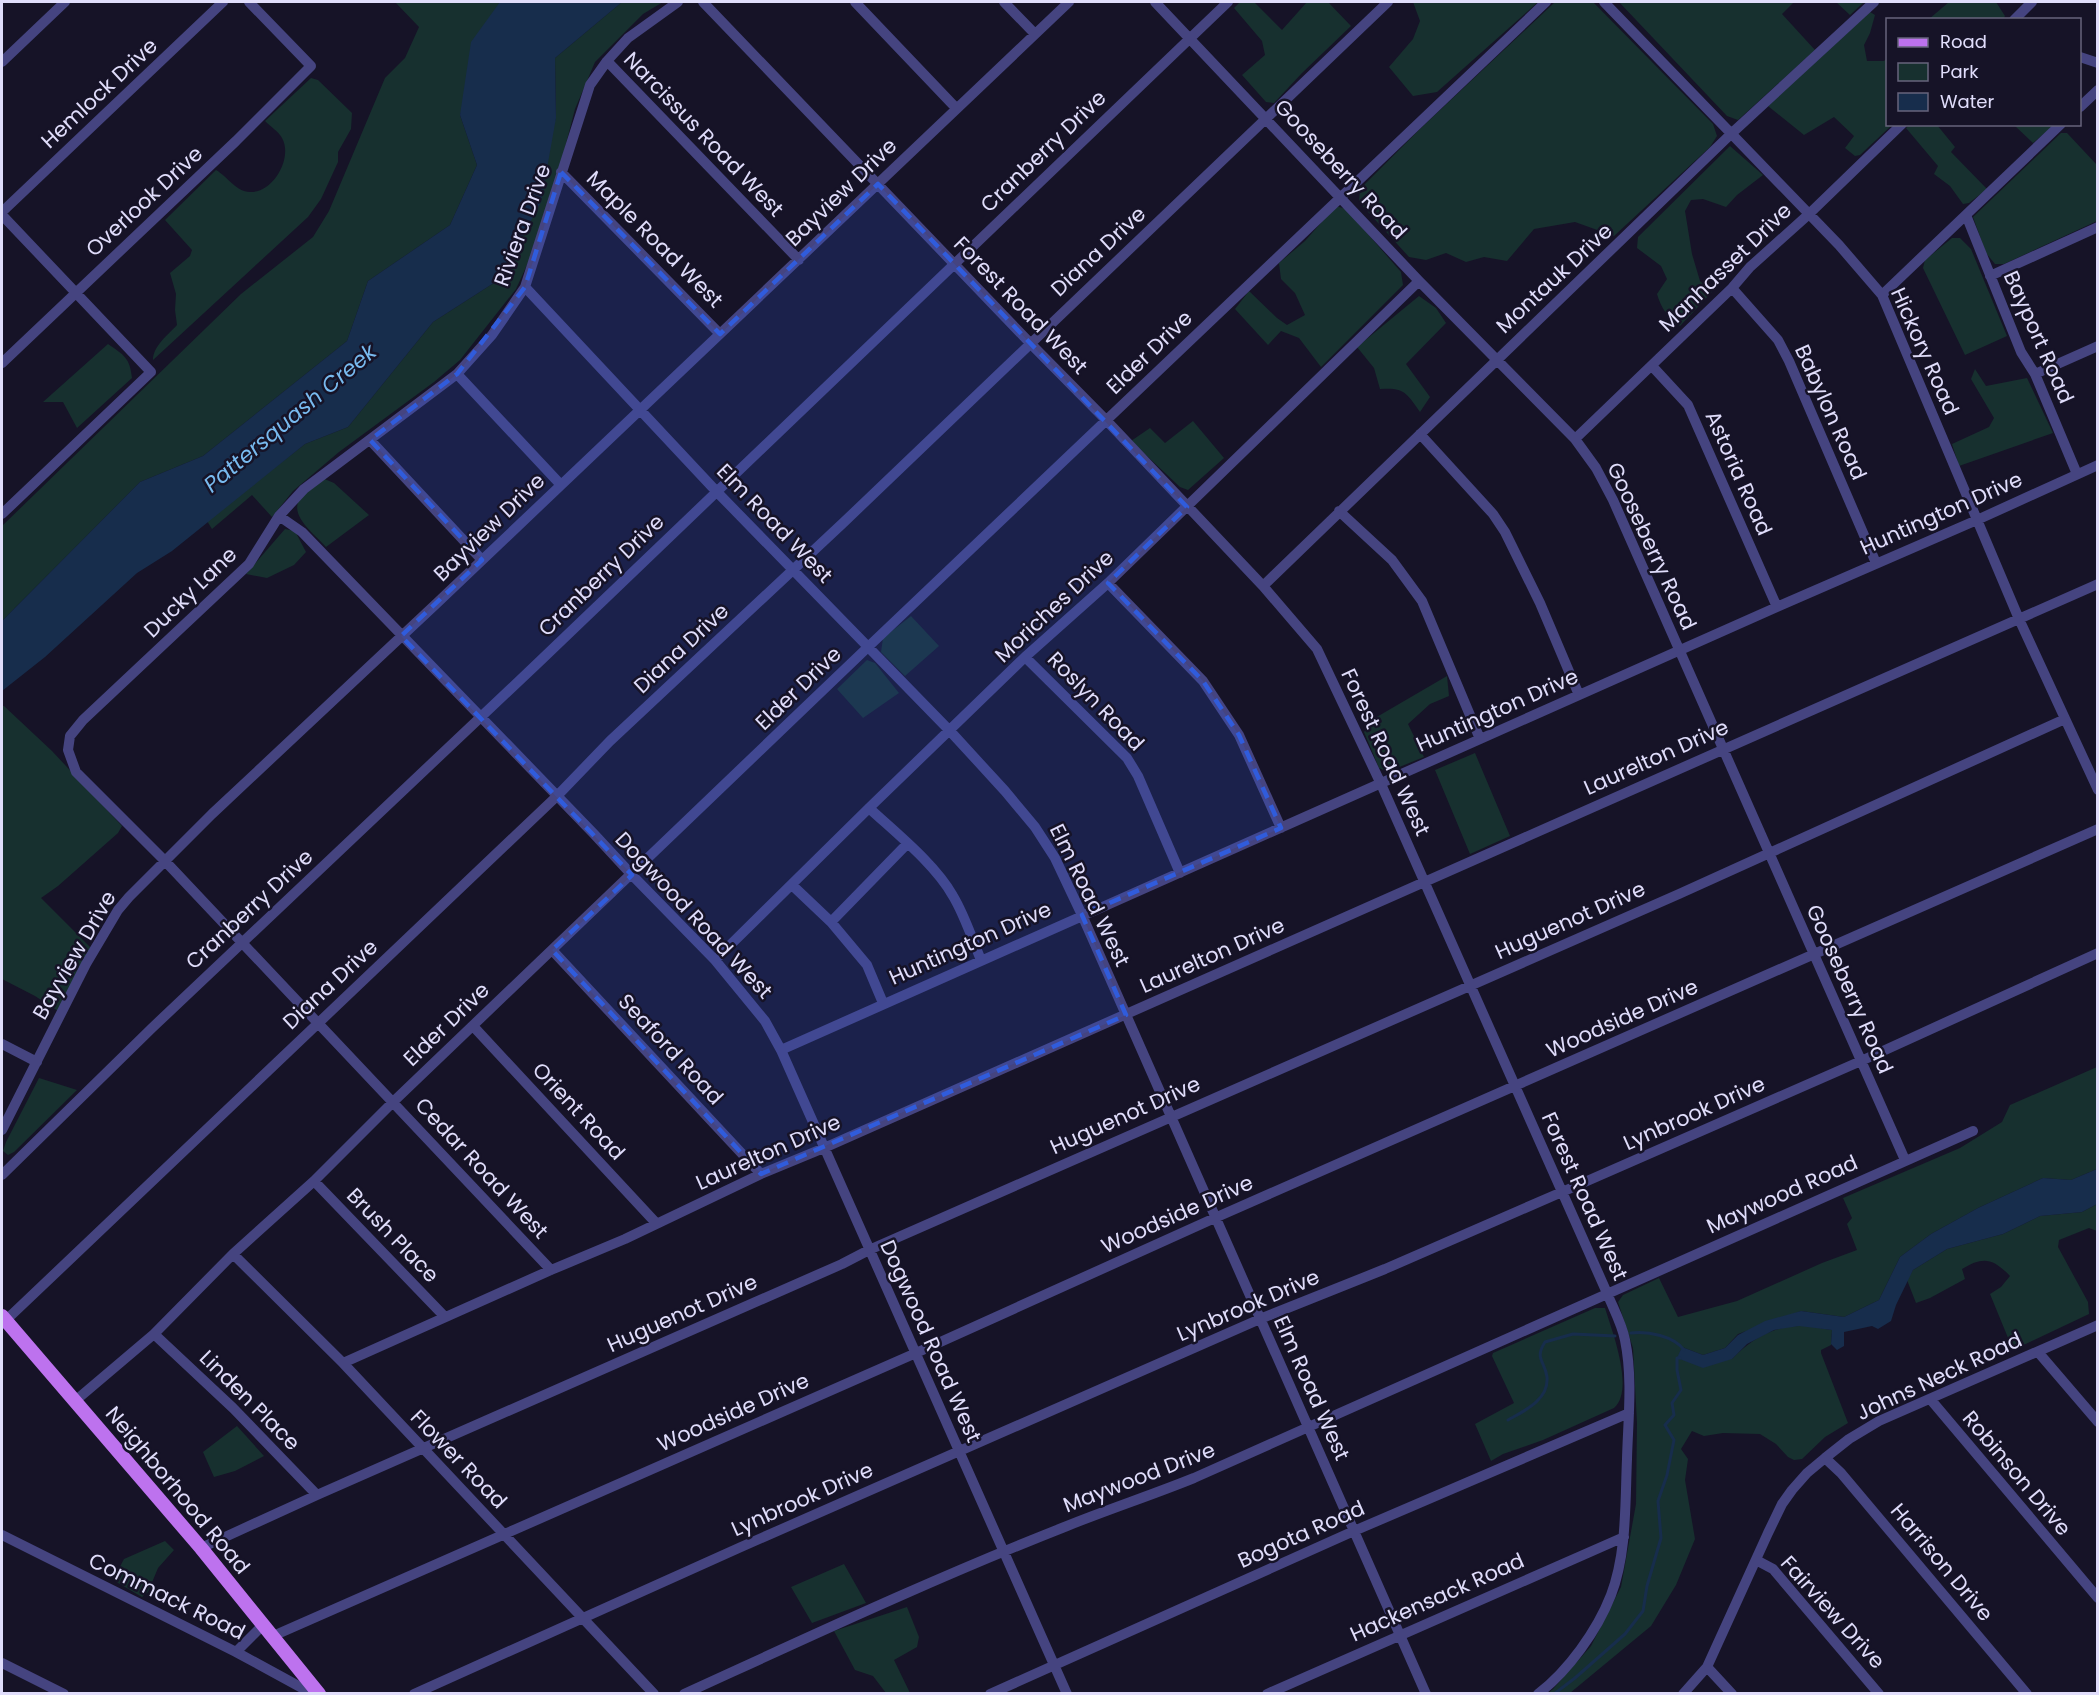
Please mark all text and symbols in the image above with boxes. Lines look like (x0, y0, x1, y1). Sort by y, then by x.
legend (1886, 18, 2081, 126)
text: Road (1940, 29, 1987, 54)
street label: Hemlock Drive (34, 31, 164, 155)
street label: Narcissus Road West (618, 45, 790, 223)
text: Park (1940, 59, 1979, 84)
street label: Cranberry Drive (974, 83, 1112, 219)
text: Water (1940, 89, 1994, 114)
street label: Gooseberry Road (1268, 93, 1414, 245)
street label: Bayview Drive (779, 131, 903, 253)
street label: Overlook Drive (79, 139, 209, 263)
street label: Riviera Drive (486, 160, 558, 290)
street label: Maple Road West (580, 164, 730, 314)
street label: Manhasset Drive (1652, 196, 1798, 338)
street label: Diana Drive (1044, 199, 1152, 303)
street label: Montauk Drive (1490, 216, 1618, 340)
street label: Forest Road West (948, 230, 1094, 380)
street label: Bayport Road (1997, 266, 2081, 408)
street label: Hickory Road (1884, 283, 1966, 419)
street label: Elder Drive (1100, 304, 1198, 400)
water label: Pattersquash Creek (197, 335, 384, 500)
street label: Babylon Road (1788, 340, 1874, 484)
street label: Astoria Road (1699, 406, 1779, 540)
street label: Elm Road West (711, 457, 839, 589)
street label: Gooseberry Road (1600, 457, 1704, 635)
street label: Huntington Drive (1855, 464, 2027, 562)
street label: Bayview Drive (427, 466, 551, 588)
street label: Cranberry Drive (532, 507, 670, 643)
street label: Ducky Lane (137, 540, 243, 644)
street label: Moriches Drive (988, 543, 1120, 669)
street label: Diana Drive (627, 596, 735, 700)
street label: Elder Drive (749, 640, 847, 736)
street label: Roslyn Road (1041, 645, 1151, 757)
street label: Huntington Drive (1411, 661, 1583, 759)
street label: Forest Road West (1335, 664, 1437, 840)
street label: Laurelton Drive (1579, 712, 1733, 802)
street label: Elm Road West (1043, 819, 1137, 971)
street label: Dogwood Road West (609, 825, 779, 1005)
street label: Cranberry Drive (179, 842, 319, 976)
street label: Huguenot Drive (1490, 874, 1650, 966)
street label: Bayview Drive (25, 885, 123, 1025)
street label: Huntington Drive (884, 894, 1056, 992)
street label: Gooseberry Road (1800, 900, 1900, 1078)
street label: Laurelton Drive (1135, 910, 1289, 1000)
street label: Diana Drive (276, 932, 384, 1036)
street label: Woodside Drive (1542, 972, 1702, 1064)
street label: Elder Drive (397, 976, 495, 1072)
street label: Seaford Road (612, 987, 730, 1111)
street label: Orient Road (526, 1056, 632, 1166)
street label: Huguenot Drive (1045, 1069, 1205, 1161)
street label: Lynbrook Drive (1619, 1069, 1769, 1157)
street label: Cedar Road West (409, 1091, 555, 1245)
street label: Laurelton Drive (691, 1107, 845, 1197)
street label: Forest Road West (1535, 1107, 1635, 1285)
street label: Maywood Road (1702, 1148, 1862, 1240)
street label: Woodside Drive (1097, 1168, 1257, 1260)
street label: Brush Place (340, 1181, 446, 1289)
street label: Dogwood Road West (873, 1235, 989, 1447)
street label: Lynbrook Drive (1172, 1262, 1324, 1348)
street label: Huguenot Drive (602, 1267, 762, 1359)
street label: Elm Road West (1267, 1311, 1357, 1465)
street label: Johns Neck Road (1851, 1325, 2027, 1427)
street label: Linden Place (193, 1343, 307, 1457)
street label: Woodside Drive (653, 1366, 813, 1458)
street label: Neighborhood Road (99, 1400, 257, 1580)
street label: Flower Road (404, 1403, 514, 1515)
street label: Robinson Drive (1956, 1404, 2078, 1542)
street label: Maywood Drive (1059, 1435, 1219, 1519)
street label: Lynbrook Drive (727, 1455, 877, 1543)
street label: Bogota Road (1233, 1493, 1369, 1575)
street label: Harrison Drive (1884, 1497, 2000, 1627)
street label: Commack Road (84, 1546, 250, 1646)
street label: Hackensack Road (1345, 1546, 1529, 1648)
street label: Fairview Drive (1774, 1549, 1892, 1675)

